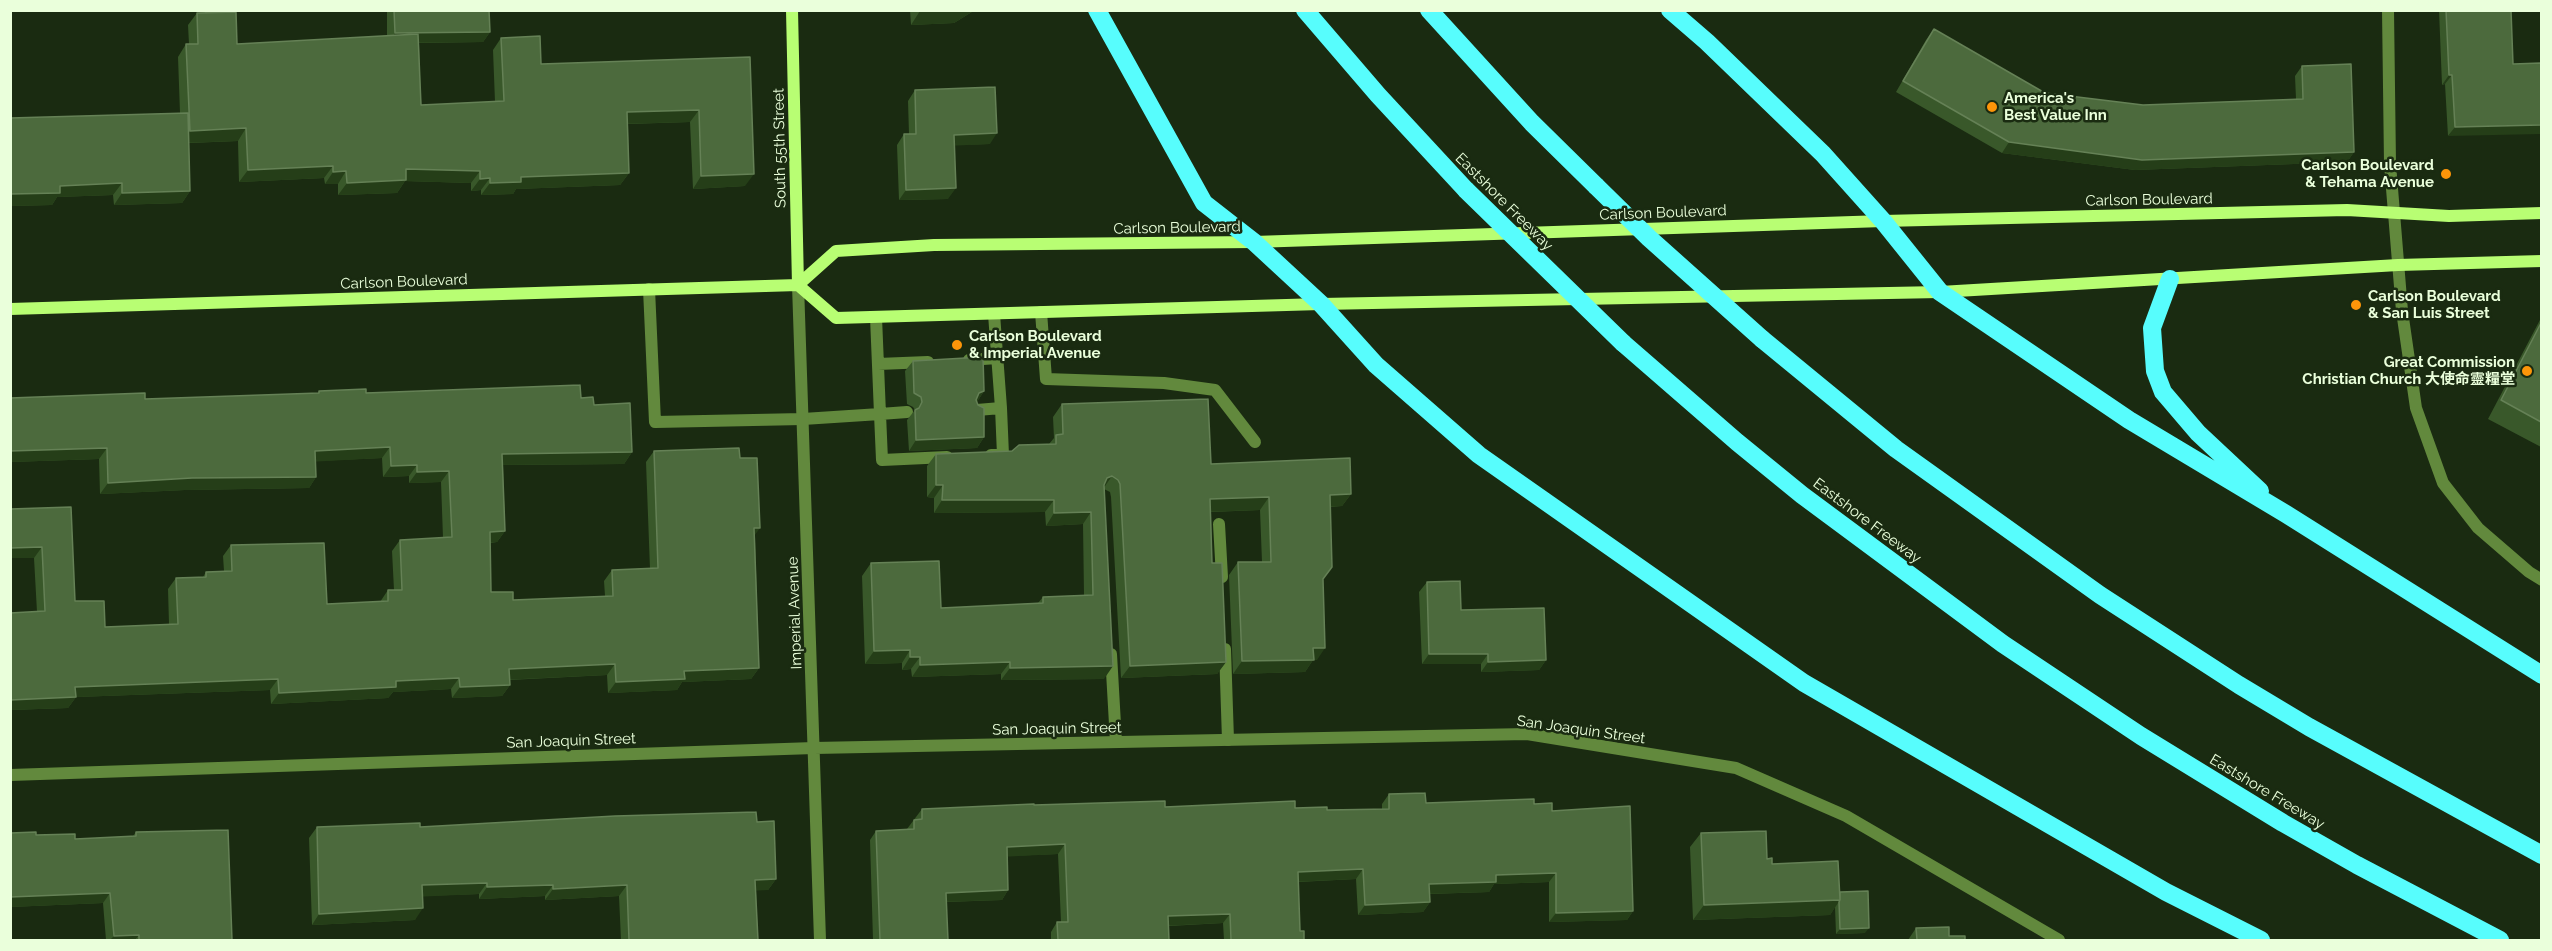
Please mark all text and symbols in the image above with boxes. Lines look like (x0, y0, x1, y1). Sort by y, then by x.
street label: South 55th Street (770, 88, 790, 208)
place label: America's Best Value Inn (2004, 89, 2107, 124)
marker: America's Best Value Inn (1985, 100, 1999, 114)
street label: Eastshore Freeway (1451, 149, 1557, 255)
place label: Carlson Boulevard & Tehama Avenue (2301, 156, 2434, 191)
marker: Carlson Boulevard & Tehama Avenue (2439, 167, 2453, 181)
street label: Carlson Boulevard (2085, 190, 2213, 210)
street label: Carlson Boulevard (1599, 202, 1727, 224)
street label: Carlson Boulevard (1113, 218, 1241, 238)
street label: Carlson Boulevard (340, 271, 468, 293)
place label: Carlson Boulevard & San Luis Street (2368, 287, 2501, 322)
marker: Carlson Boulevard & San Luis Street (2349, 298, 2363, 312)
place label: Carlson Boulevard & Imperial Avenue (969, 327, 1102, 362)
marker: Carlson Boulevard & Imperial Avenue (950, 338, 964, 352)
place label: Great Commission Christian Church 大使命靈糧堂 (2302, 353, 2515, 388)
marker: Great Commission Christian Church 大使命靈糧堂 (2520, 364, 2534, 378)
street label: Eastshore Freeway (1809, 474, 1925, 568)
street label: Imperial Avenue (784, 556, 806, 670)
street label: San Joaquin Street (1516, 712, 1646, 748)
street label: San Joaquin Street (992, 719, 1122, 739)
street label: San Joaquin Street (506, 730, 636, 752)
street label: Eastshore Freeway (2206, 751, 2328, 833)

